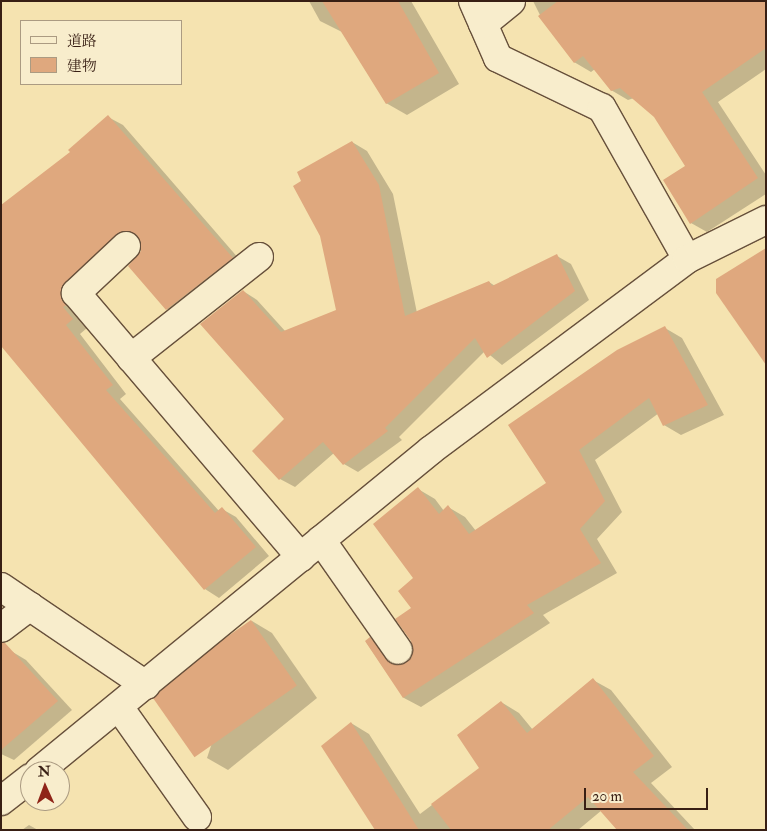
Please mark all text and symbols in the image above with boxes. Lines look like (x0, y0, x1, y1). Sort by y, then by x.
legend (20, 20, 182, 85)
text: 道路 (67, 32, 97, 51)
text: 建物 (67, 57, 97, 76)
north arrow (20, 761, 70, 811)
text: N (38, 763, 51, 780)
scale bar (587, 778, 711, 810)
text: 20 m (592, 787, 622, 806)

